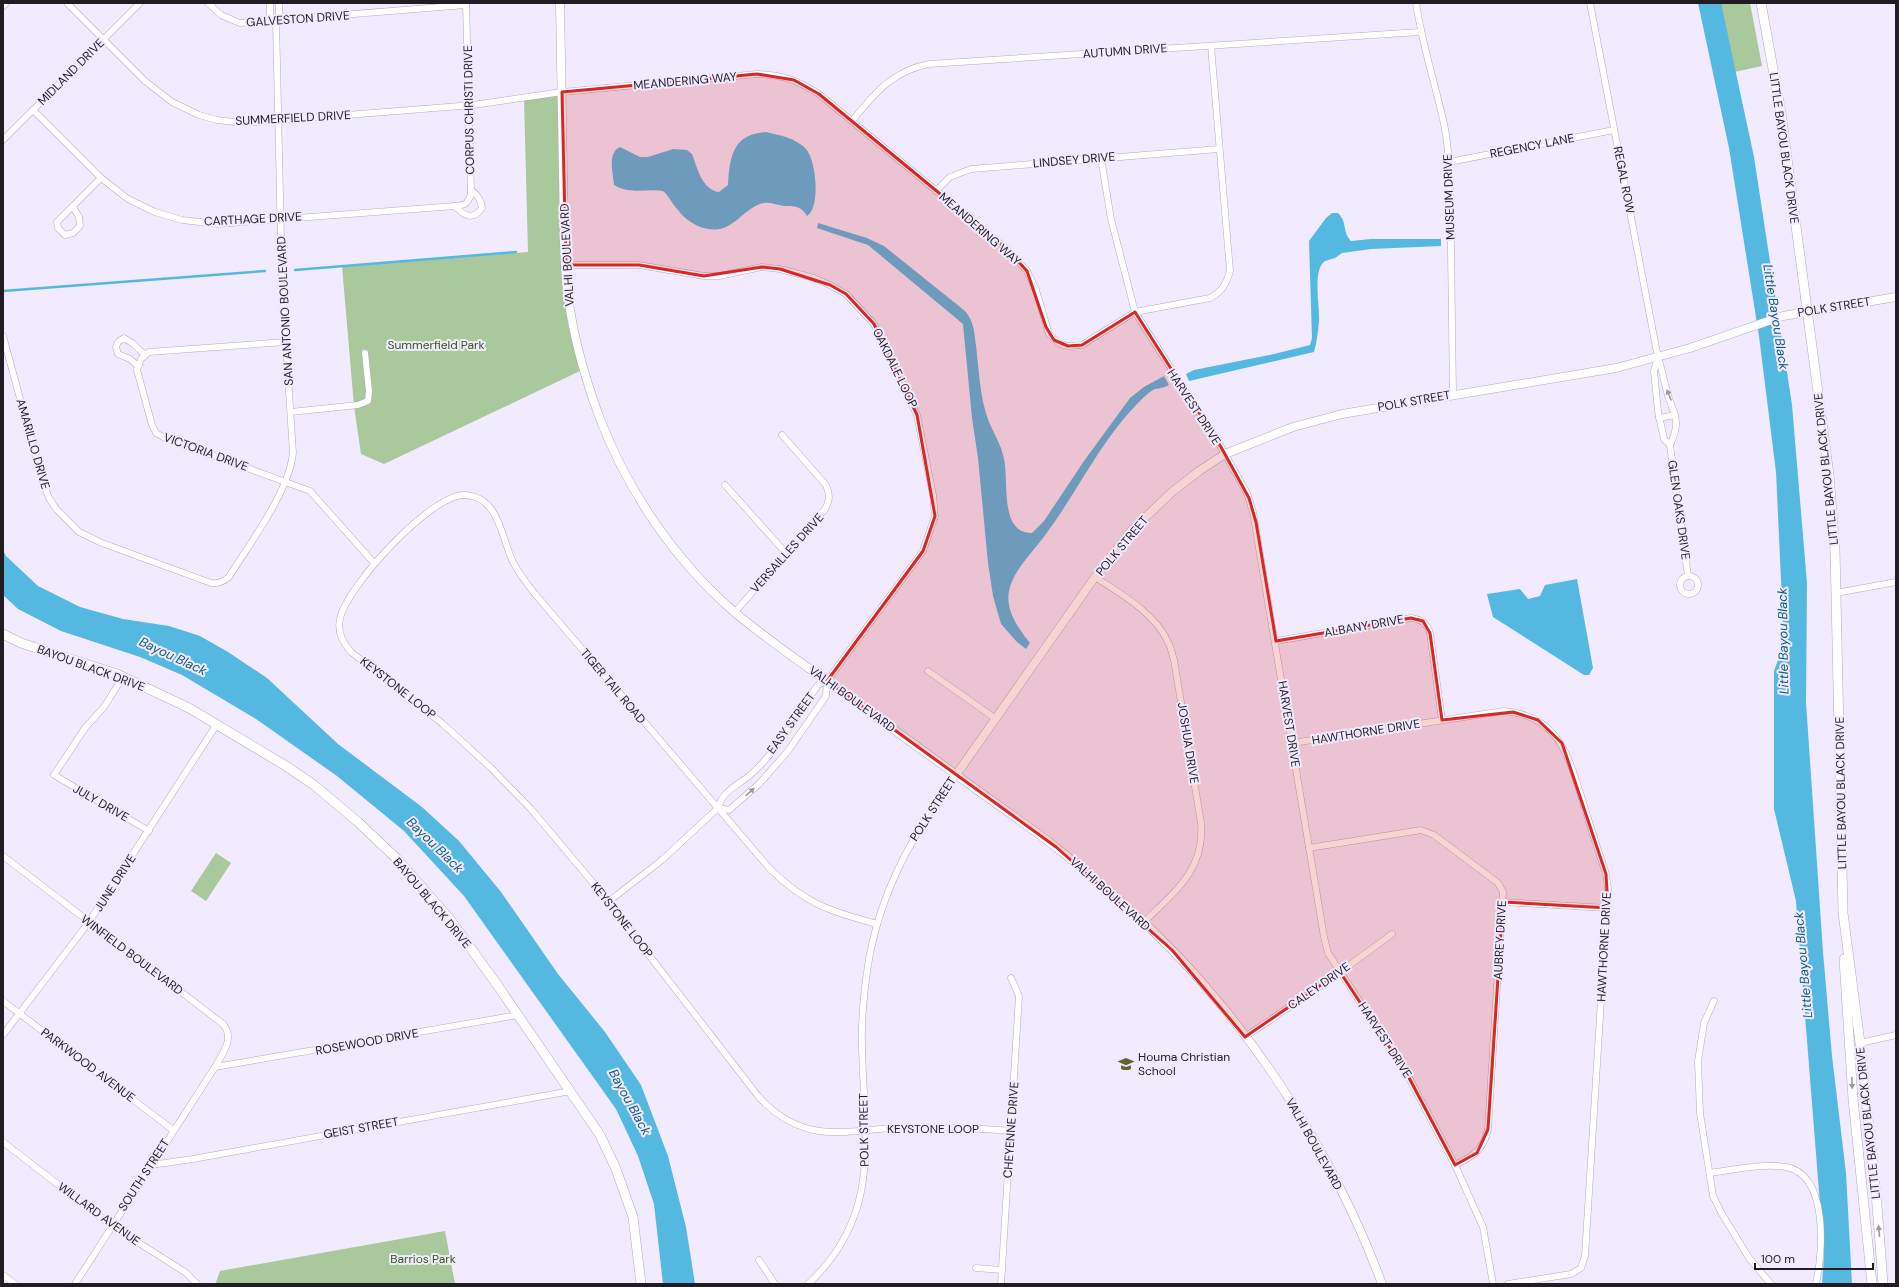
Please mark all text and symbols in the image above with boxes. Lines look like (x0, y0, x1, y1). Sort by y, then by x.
street label: GALVESTON DRIVE (246, 7, 350, 31)
street label: MIDLAND DRIVE (34, 35, 108, 109)
street label: AUTUMN DRIVE (1082, 40, 1168, 62)
street label: CORPUS CHRISTI DRIVE (460, 45, 478, 175)
street label: MEANDERING WAY (633, 69, 737, 93)
street label: LITTLE BAYOU BLACK DRIVE (1765, 71, 1803, 225)
street label: SUMMERFIELD DRIVE (235, 107, 351, 129)
street label: REGENCY LANE (1488, 130, 1576, 162)
street label: REGAL ROW (1610, 145, 1638, 215)
street label: LINDSEY DRIVE (1032, 148, 1116, 172)
street label: MUSEUM DRIVE (1439, 154, 1458, 240)
street label: MEANDERING WAY (936, 189, 1024, 269)
street label: VALHI BOULEVARD (556, 203, 578, 307)
street label: CARTHAGE DRIVE (204, 208, 303, 230)
street label: SAN ANTONIO BOULEVARD (273, 236, 297, 386)
water label: Little Bayou Black (1759, 263, 1793, 371)
street label: POLK STREET (1796, 293, 1872, 321)
street label: OAKDALE LOOP (869, 326, 921, 410)
park label: Summerfield Park (387, 337, 485, 353)
street label: HARVEST DRIVE (1163, 366, 1225, 448)
street label: POLK STREET (1376, 387, 1452, 415)
one-way arrow (1665, 388, 1671, 400)
street label: LITTLE BAYOU BLACK DRIVE (1810, 392, 1842, 546)
street label: AMARILLO DRIVE (12, 397, 54, 491)
street label: VICTORIA DRIVE (161, 429, 251, 475)
street label: GLEN OAKS DRIVE (1664, 459, 1694, 561)
street label: VERSAILLES DRIVE (747, 509, 827, 596)
street label: POLK STREET (1092, 512, 1152, 579)
water label: Little Bayou Black (1774, 587, 1792, 695)
street label: ALBANY DRIVE (1323, 611, 1405, 641)
water label: Bayou Black (136, 633, 210, 679)
street label: BAYOU BLACK DRIVE (35, 641, 147, 695)
street label: TIGER TAIL ROAD (577, 645, 649, 727)
street label: KEYSTONE LOOP (357, 653, 439, 723)
street label: VALHI BOULEVARD (806, 662, 898, 736)
street label: HARVEST DRIVE (1274, 680, 1304, 769)
street label: EASY STREET (763, 689, 819, 757)
street label: JOSHUA DRIVE (1174, 701, 1202, 785)
street label: HAWTHORNE DRIVE (1311, 716, 1422, 748)
street label: LITTLE BAYOU BLACK DRIVE (1832, 716, 1850, 869)
street label: POLK STREET (906, 774, 960, 844)
street label: JULY DRIVE (70, 781, 132, 826)
one-way arrow (745, 787, 755, 797)
water label: Bayou Black (403, 814, 467, 877)
street label: JUNE DRIVE (91, 851, 140, 915)
street label: BAYOU BLACK DRIVE (389, 854, 475, 952)
street label: VALHI BOULEVARD (1066, 854, 1154, 934)
street label: KEYSTONE LOOP (587, 879, 657, 961)
street label: HAWTHORNE DRIVE (1593, 892, 1615, 1002)
street label: AUBREY DRIVE (1490, 900, 1510, 980)
street label: WINFIELD BOULEVARD (78, 911, 186, 999)
water label: Little Bayou Black (1790, 911, 1816, 1019)
street label: CALEY DRIVE (1285, 958, 1354, 1013)
street label: HARVEST DRIVE (1354, 999, 1416, 1081)
street label: PARKWOOD AVENUE (38, 1024, 138, 1106)
street label: ROSEWOOD DRIVE (314, 1025, 420, 1059)
street label: LITTLE BAYOU BLACK DRIVE (1852, 1046, 1884, 1200)
place label: Houma Christian School (1138, 1049, 1230, 1079)
school or university icon: Houma Christian School (1117, 1055, 1135, 1073)
water label: Bayou Black (605, 1066, 655, 1138)
one-way arrow (1849, 1077, 1856, 1089)
street label: CHEYENNE DRIVE (1000, 1081, 1022, 1179)
street label: POLK STREET (855, 1093, 873, 1167)
street label: VALHI BOULEVARD (1282, 1095, 1346, 1193)
street label: GEIST STREET (322, 1113, 400, 1143)
street label: KEYSTONE LOOP (887, 1121, 979, 1137)
street label: SOUTH STREET (115, 1136, 173, 1214)
street label: WILLARD AVENUE (55, 1179, 144, 1249)
one-way arrow (1876, 1225, 1883, 1237)
scale bar (1755, 1245, 1873, 1271)
park label: Barrios Park (390, 1251, 456, 1267)
text: 100 m (1761, 1251, 1795, 1267)

